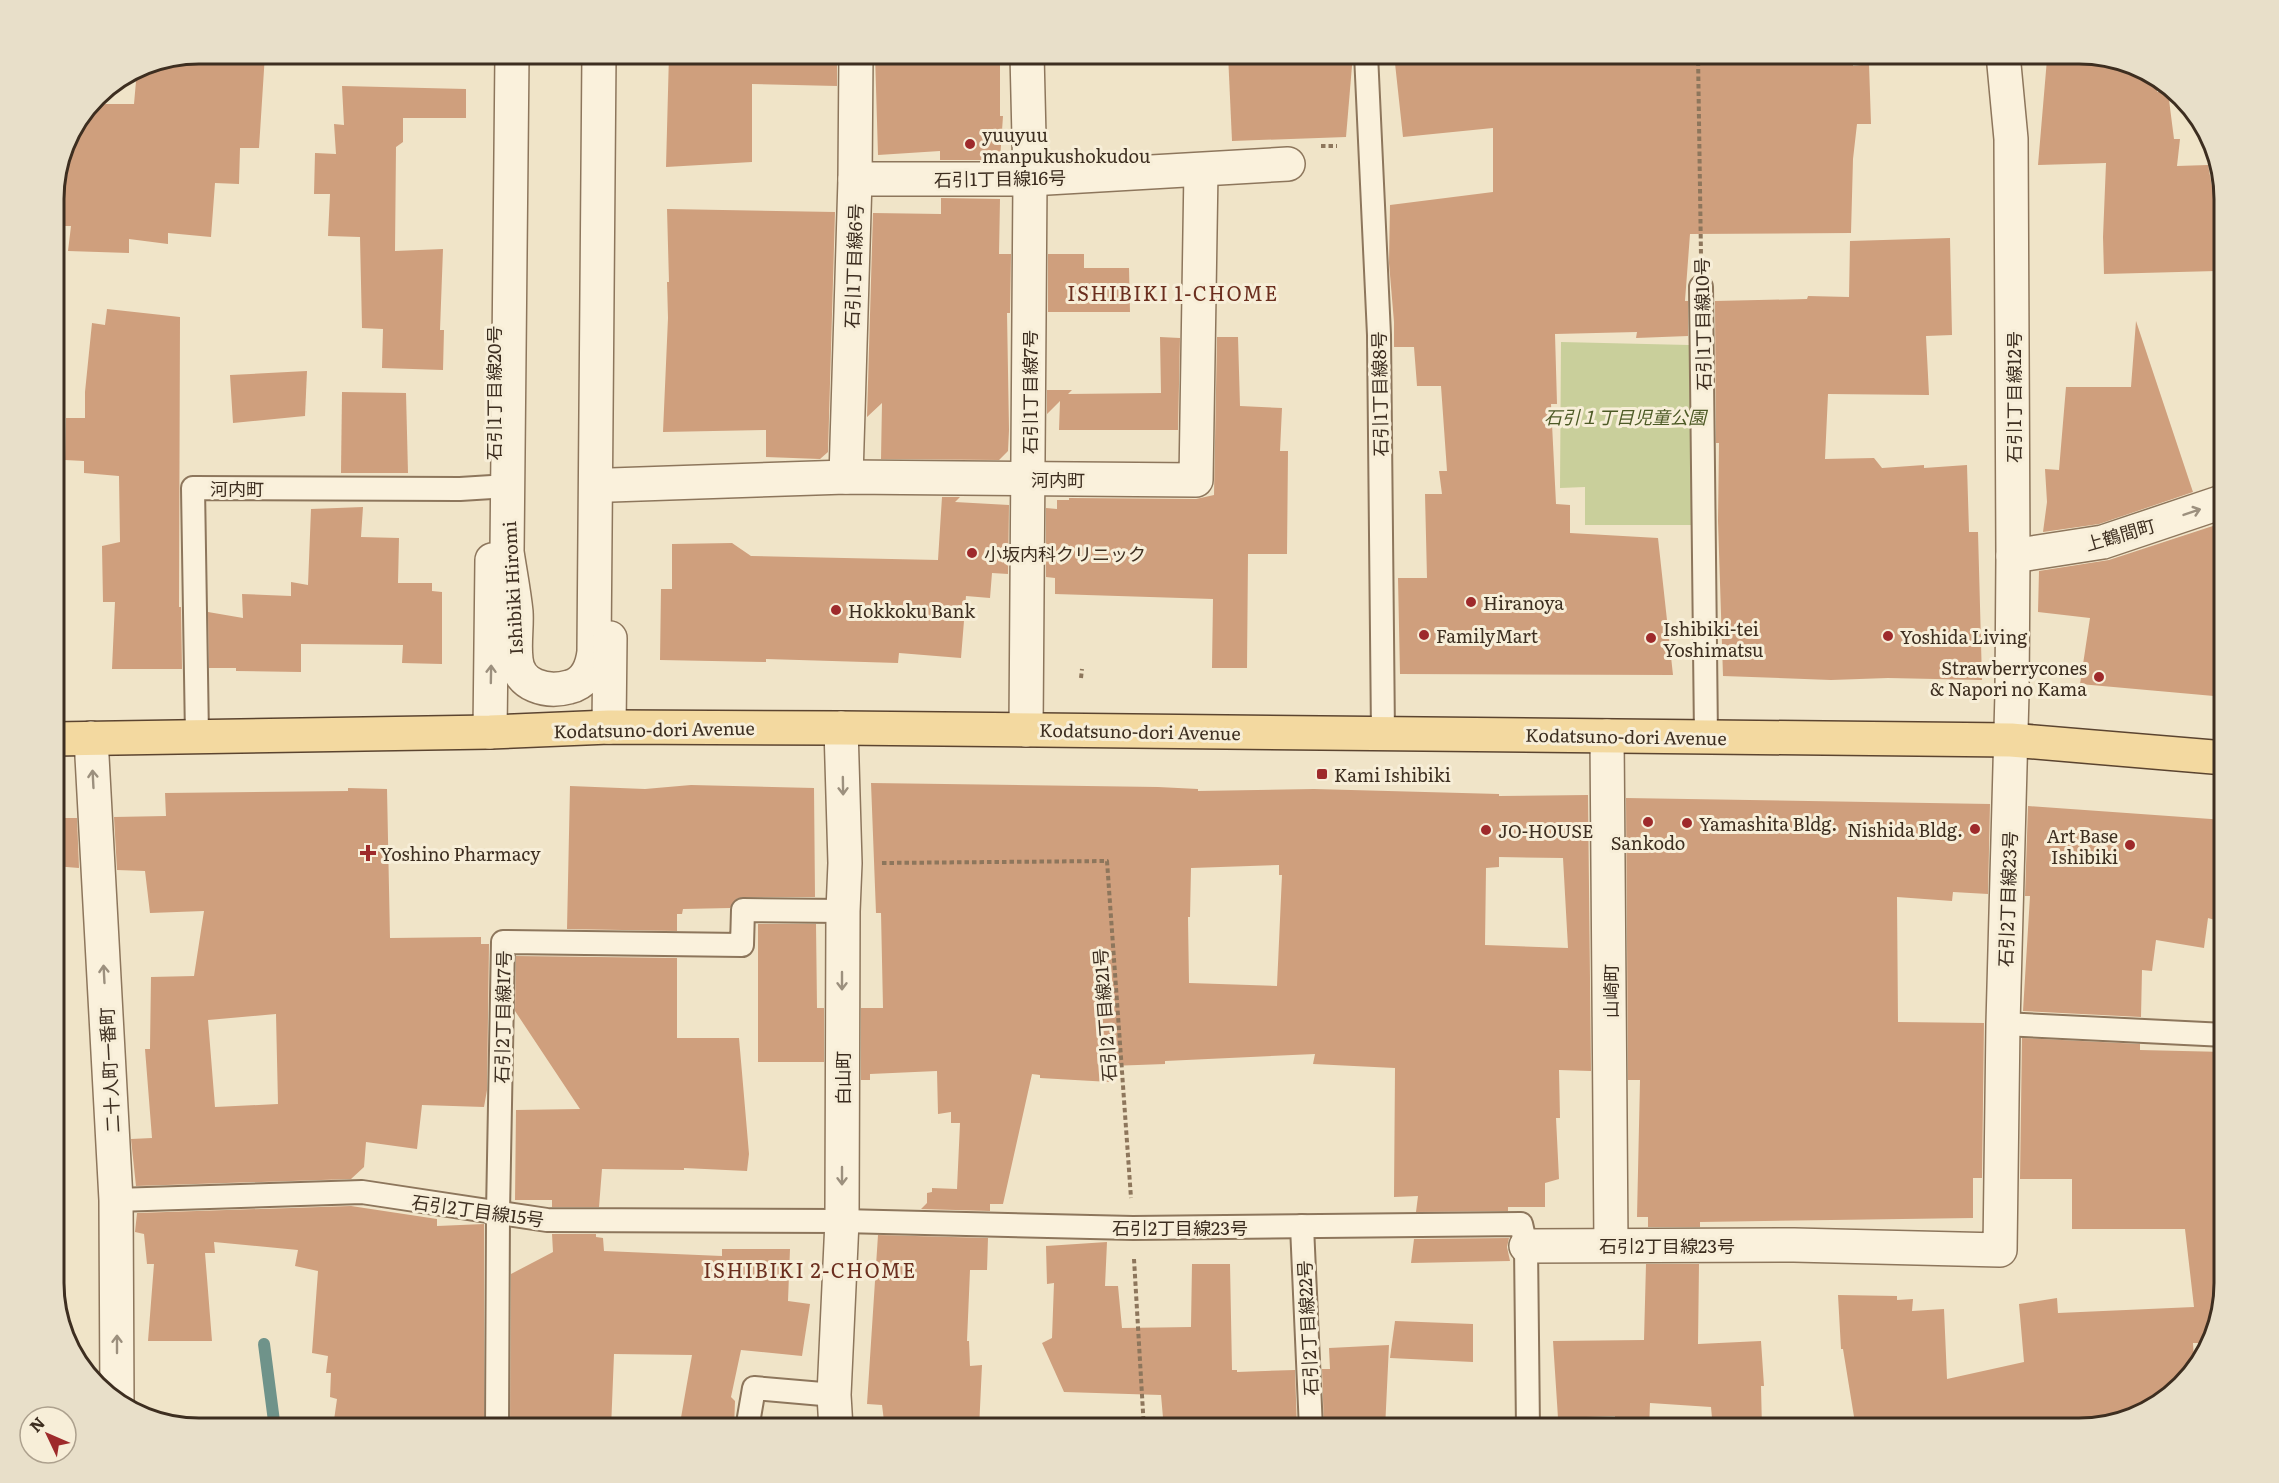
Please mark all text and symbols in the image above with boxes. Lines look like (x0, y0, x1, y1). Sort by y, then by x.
place label: yuuyuu manpukushokudou (982, 121, 1150, 169)
marker: yuuyuu manpukushokudou (963, 137, 977, 151)
street label: 石引1丁目線16号 (934, 163, 1066, 193)
street label: 石引1丁目線6号 (837, 203, 869, 329)
street label: 石引1丁目線10号 (1687, 257, 1717, 391)
district label: ISHIBIKI 1-CHOME (1067, 277, 1279, 307)
street label: 石引1丁目線20号 (480, 326, 507, 460)
street label: 石引1丁目線7号 (1016, 330, 1043, 454)
street label: 石引1丁目線8号 (1364, 331, 1394, 457)
street label: 石引1丁目線12号 (2000, 331, 2027, 463)
park label: 石引１丁目児童公園 (1544, 403, 1709, 430)
street label: 河内町 (1031, 466, 1085, 493)
street label: 河内町 (210, 475, 264, 502)
one-way arrow (2182, 506, 2201, 517)
street label: 上鶴間町 (2082, 511, 2158, 557)
street label: Ishibiki Hiromi (495, 520, 529, 656)
place label: 小坂内科クリニック (984, 540, 1146, 567)
marker: 小坂内科クリニック (965, 546, 979, 560)
place label: Hiranoya (1483, 589, 1564, 616)
marker: Hiranoya (1464, 595, 1478, 609)
place label: Hokkoku Bank (848, 597, 976, 624)
marker: Hokkoku Bank (829, 603, 843, 617)
place label: Ishibiki-tei Yoshimatsu (1663, 615, 1763, 663)
place label: FamilyMart (1436, 622, 1539, 649)
place label: Yoshida Living (1900, 623, 2028, 650)
marker: FamilyMart (1417, 628, 1431, 642)
marker: Yoshida Living (1881, 629, 1895, 643)
marker: Ishibiki-tei Yoshimatsu (1644, 631, 1658, 645)
place label: Strawberrycones & Napori no Kama (1930, 654, 2087, 702)
one-way arrow (485, 664, 497, 684)
marker: Strawberrycones & Napori no Kama (2092, 670, 2106, 684)
street label: Kodatsuno-dori Avenue (553, 714, 755, 744)
street label: Kodatsuno-dori Avenue (1039, 716, 1241, 746)
street label: Kodatsuno-dori Avenue (1525, 721, 1727, 751)
place label: Kami Ishibiki (1334, 761, 1451, 788)
marker: Kami Ishibiki (1315, 767, 1329, 781)
one-way arrow (88, 770, 99, 790)
one-way arrow (837, 776, 848, 796)
place label: Yamashita Bldg. (1699, 810, 1837, 837)
marker: Sankodo (1641, 815, 1655, 829)
marker: Yamashita Bldg. (1680, 816, 1694, 830)
place label: Nishida Bldg. (1847, 816, 1963, 843)
place label: JO-HOUSE (1498, 817, 1594, 844)
marker: Nishida Bldg. (1968, 822, 1982, 836)
place label: Art Base Ishibiki (2047, 822, 2118, 870)
marker: JO-HOUSE (1479, 823, 1493, 837)
place label: Sankodo (1611, 829, 1685, 856)
street label: 石引2丁目線23号 (1991, 831, 2023, 967)
marker: Art Base Ishibiki (2123, 838, 2137, 852)
place label: Yoshino Pharmacy (380, 840, 541, 867)
marker: Yoshino Pharmacy (361, 846, 375, 860)
street label: 石引2丁目線21号 (1086, 947, 1122, 1083)
street label: 石引2丁目線17号 (487, 950, 517, 1084)
one-way arrow (98, 964, 109, 984)
street label: 山崎町 (1597, 964, 1624, 1018)
one-way arrow (836, 971, 848, 991)
street label: 二十人町一番町 (92, 1006, 126, 1134)
street label: 白山町 (829, 1051, 856, 1105)
one-way arrow (836, 1166, 848, 1186)
street label: 石引2丁目線15号 (410, 1187, 546, 1233)
street label: 石引2丁目線23号 (1112, 1214, 1248, 1241)
street label: 石引2丁目線23号 (1599, 1232, 1735, 1259)
district label: ISHIBIKI 2-CHOME (703, 1254, 917, 1284)
street label: 石引2丁目線22号 (1290, 1260, 1324, 1396)
one-way arrow (111, 1335, 123, 1355)
north arrow (18, 1405, 78, 1465)
text: N (23, 1411, 50, 1437)

